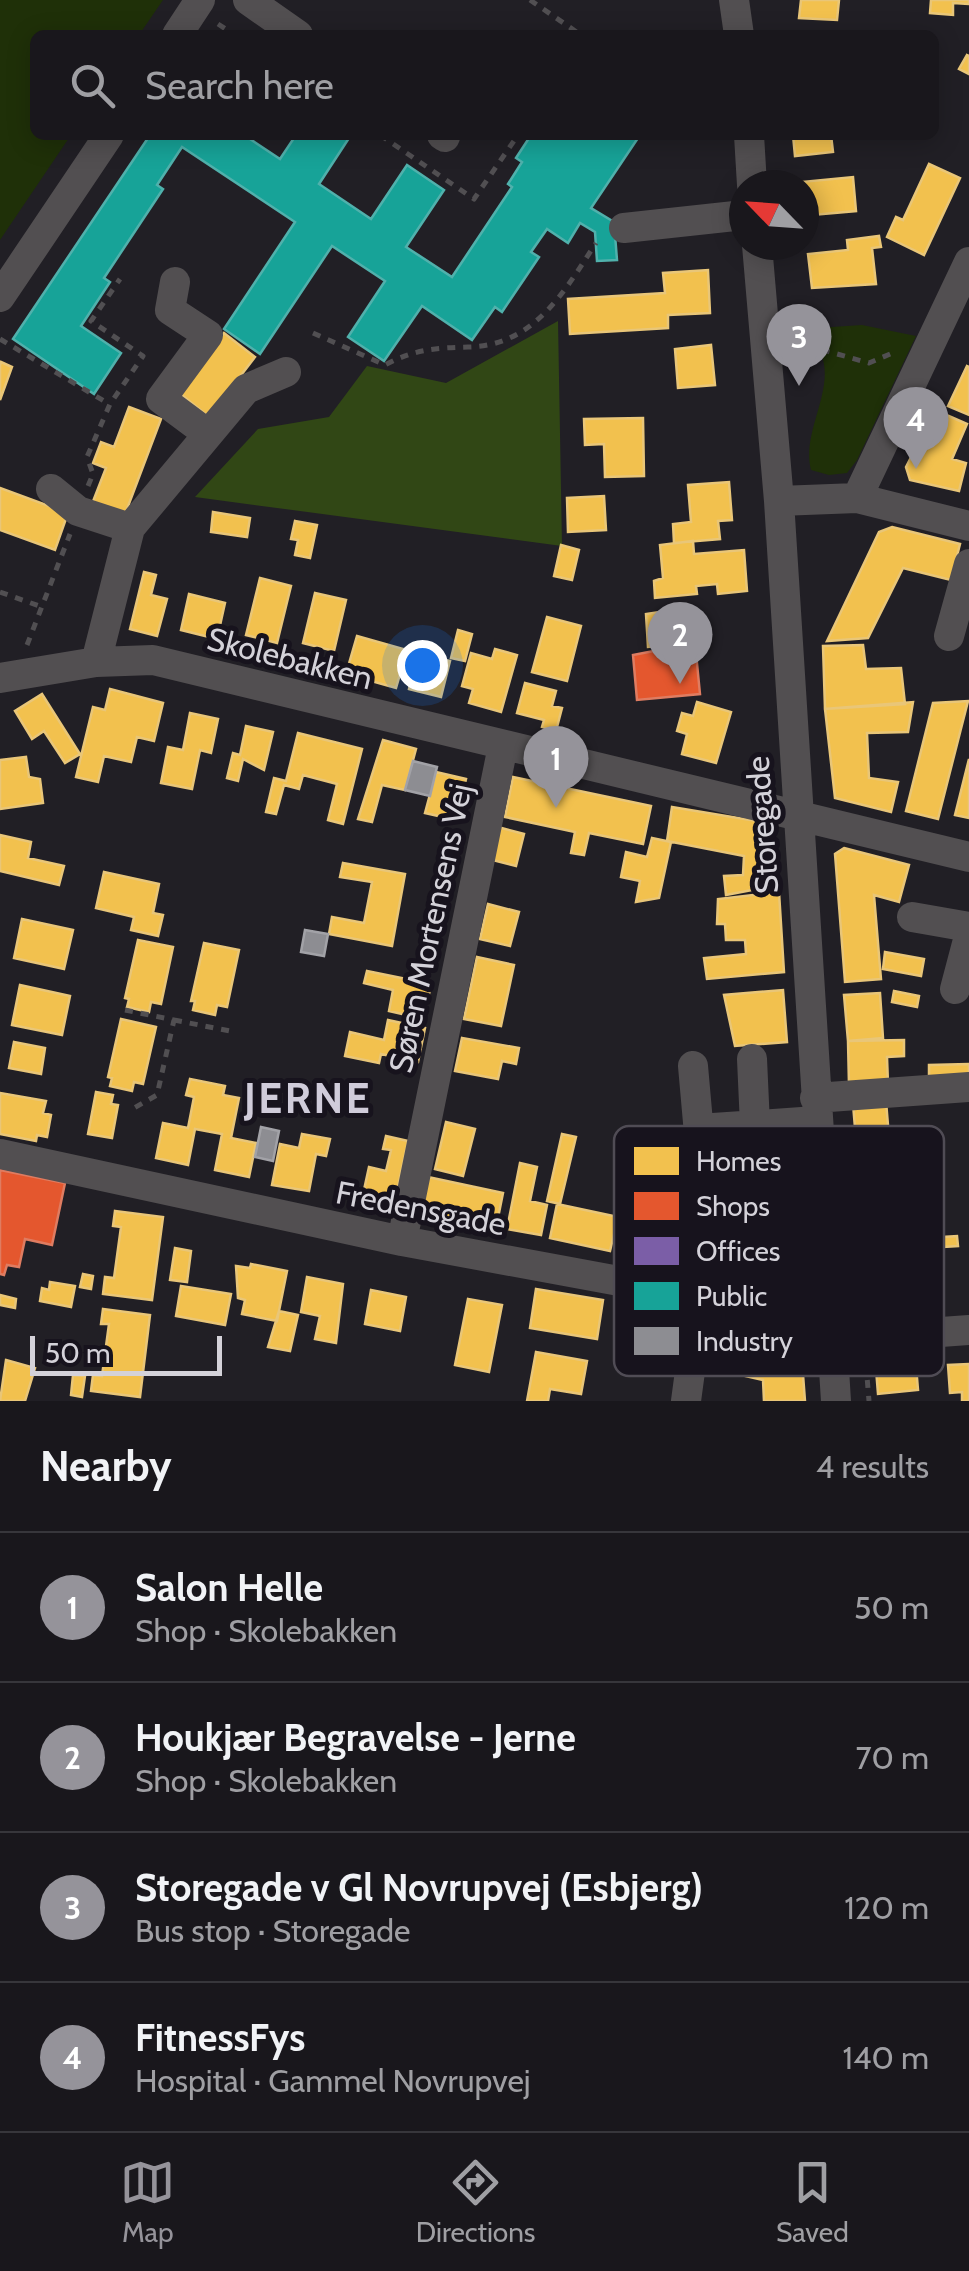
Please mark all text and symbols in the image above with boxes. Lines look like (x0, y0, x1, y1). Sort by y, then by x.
search box (30, 30, 939, 140)
icon: search (65, 58, 120, 113)
text: Search here (145, 62, 334, 109)
north arrow (729, 170, 819, 260)
pin: 3 (766, 304, 832, 386)
pin: 4 (884, 386, 948, 469)
pin: 2 (648, 602, 712, 684)
street label: Skolebakken (203, 619, 377, 697)
your location (397, 640, 448, 691)
pin: 1 (524, 726, 588, 808)
street label: Storegade (738, 755, 786, 895)
street label: Søren Mortensens Vej (380, 780, 480, 1076)
district label: JERNE (243, 1072, 372, 1124)
legend (614, 1126, 944, 1376)
text: Homes (696, 1144, 781, 1178)
street label: Fredensgade (333, 1172, 509, 1244)
text: Shops (696, 1189, 770, 1223)
text: Offices (696, 1234, 780, 1268)
text: Public (696, 1279, 767, 1313)
text: Industry (696, 1324, 793, 1358)
scale bar (30, 1331, 222, 1376)
text: 50 m (45, 1336, 111, 1370)
text: Nearby (40, 1440, 172, 1492)
text: 4 results (816, 1447, 929, 1486)
text: Salon Helle (135, 1564, 323, 1611)
text: 1 (67, 1588, 78, 1627)
text: 50 m (854, 1588, 929, 1627)
text: Shop · Skolebakken (135, 1611, 397, 1650)
text: Houkjær Begravelse - Jerne (135, 1714, 576, 1761)
text: 2 (64, 1738, 81, 1777)
text: 70 m (856, 1738, 929, 1777)
text: Shop · Skolebakken (135, 1761, 397, 1800)
text: Storegade v Gl Novrupvej (Esbjerg) (135, 1864, 703, 1911)
text: 3 (64, 1888, 81, 1927)
text: 120 m (844, 1888, 929, 1927)
text: Bus stop · Storegade (135, 1911, 411, 1950)
text: FitnessFys (135, 2014, 305, 2061)
text: 4 (63, 2038, 82, 2077)
text: 140 m (842, 2038, 929, 2077)
text: Hospital · Gammel Novrupvej (135, 2061, 531, 2100)
tab: Map (120, 2155, 175, 2249)
tab: Directions (416, 2155, 535, 2249)
tab: Saved (776, 2155, 849, 2249)

